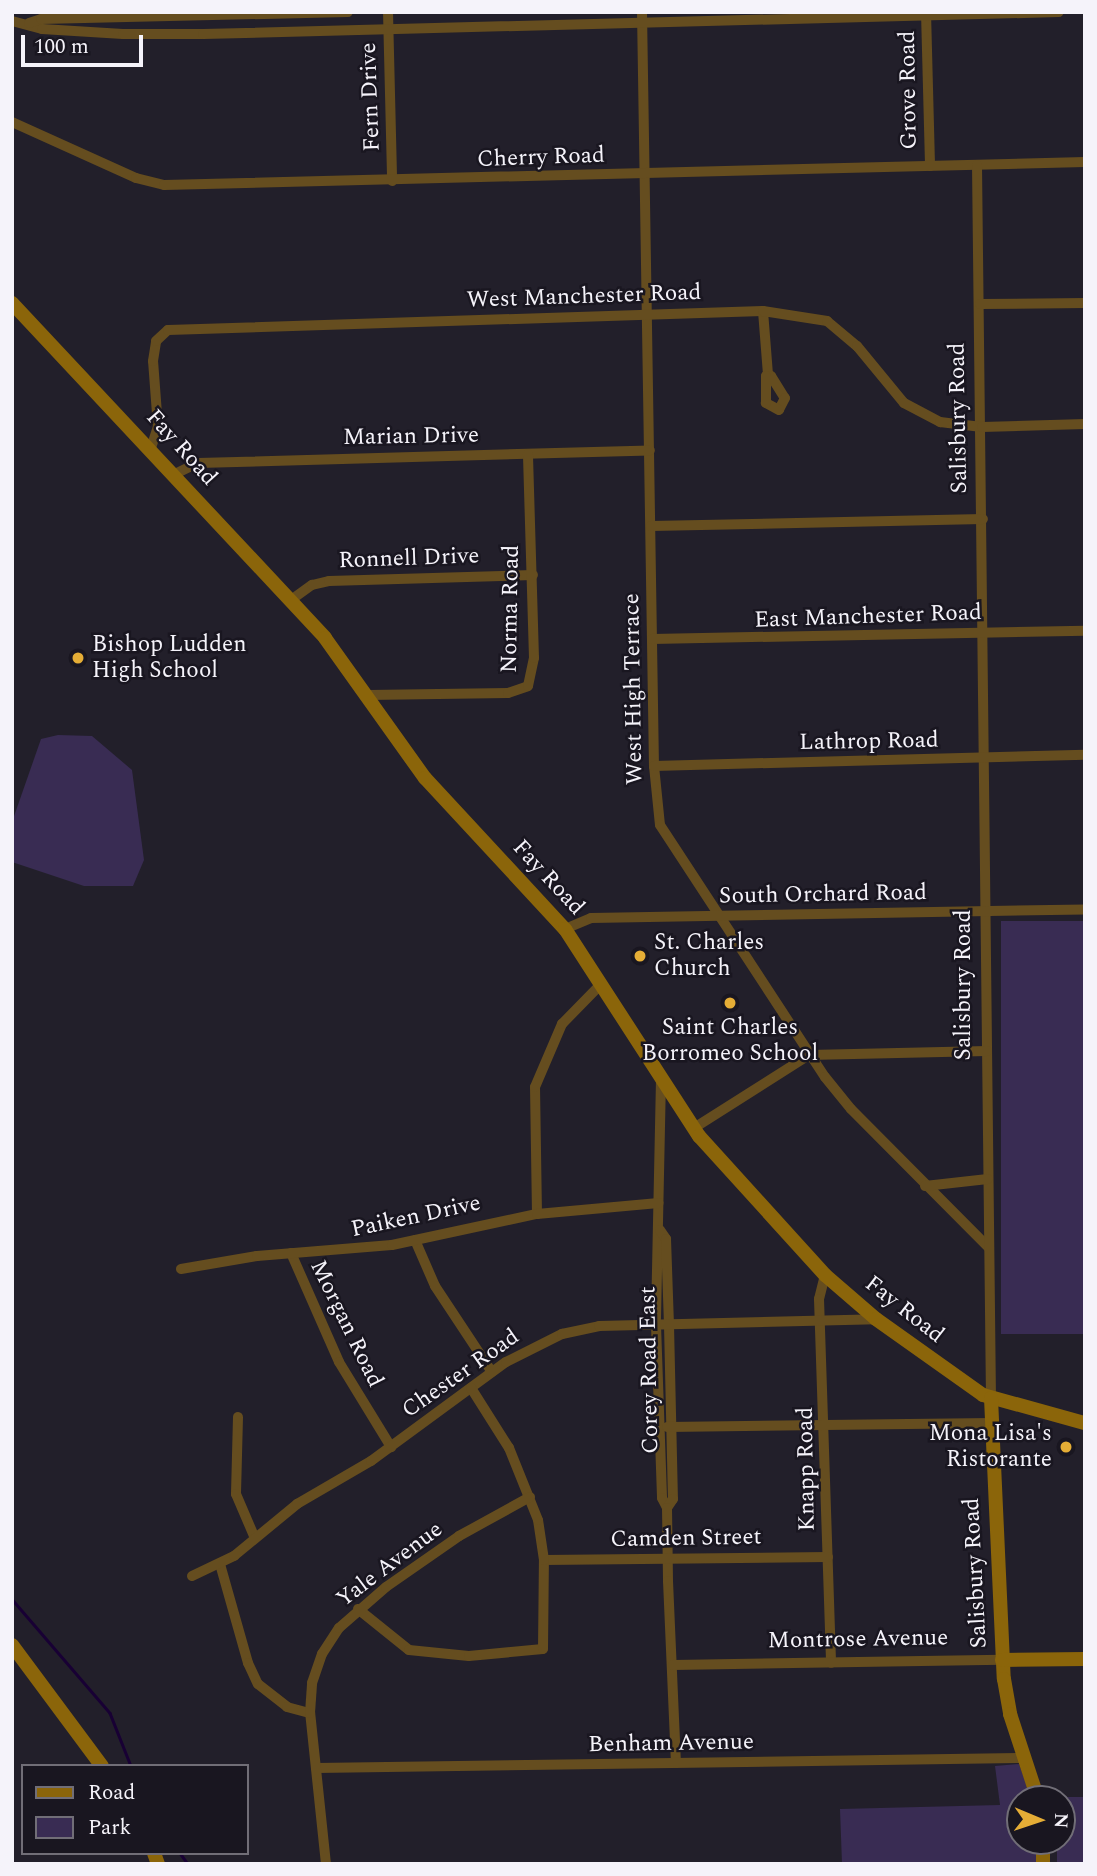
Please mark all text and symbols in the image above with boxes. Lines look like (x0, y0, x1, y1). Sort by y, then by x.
scale bar (24, 21, 147, 65)
street label: Grove Road (894, 30, 924, 150)
text: 100 m (34, 31, 89, 63)
street label: Fern Drive (355, 42, 387, 152)
street label: Cherry Road (477, 142, 605, 174)
street label: West Manchester Road (466, 279, 702, 315)
street label: Salisbury Road (944, 342, 974, 494)
street label: Fay Road (139, 404, 223, 492)
street label: Marian Drive (343, 422, 479, 452)
street label: Ronnell Drive (338, 543, 480, 575)
street label: Norma Road (496, 545, 526, 673)
street label: West High Terrace (619, 593, 649, 785)
street label: East Manchester Road (754, 599, 982, 635)
place label: Bishop Ludden High School (92, 631, 247, 685)
marker: Bishop Ludden High School (70, 650, 86, 666)
street label: Lathrop Road (799, 727, 939, 757)
street label: Fay Road (506, 834, 590, 922)
street label: South Orchard Road (719, 879, 927, 911)
street label: Salisbury Road (950, 909, 978, 1061)
place label: St. Charles Church (654, 929, 764, 983)
marker: St. Charles Church (632, 948, 648, 964)
marker: Saint Charles Borromeo School (722, 995, 738, 1011)
place label: Saint Charles Borromeo School (642, 1014, 818, 1068)
street label: Paiken Drive (349, 1190, 483, 1244)
street label: Morgan Road (303, 1256, 389, 1392)
street label: Fay Road (859, 1270, 949, 1350)
street label: Corey Road East (635, 1286, 665, 1454)
street label: Chester Road (397, 1323, 525, 1425)
street label: Knapp Road (792, 1406, 822, 1532)
place label: Mona Lisa's Ristorante (929, 1420, 1052, 1474)
marker: Mona Lisa's Ristorante (1058, 1439, 1074, 1455)
street label: Salisbury Road (958, 1497, 994, 1649)
street label: Yale Avenue (332, 1516, 448, 1614)
street label: Camden Street (610, 1524, 762, 1554)
street label: Montrose Avenue (768, 1625, 948, 1655)
street label: Benham Avenue (588, 1729, 754, 1759)
legend (21, 1764, 248, 1855)
text: Road (88, 1777, 135, 1809)
north arrow (1006, 1785, 1076, 1855)
text: Park (88, 1812, 131, 1844)
text: N (1046, 1812, 1075, 1829)

